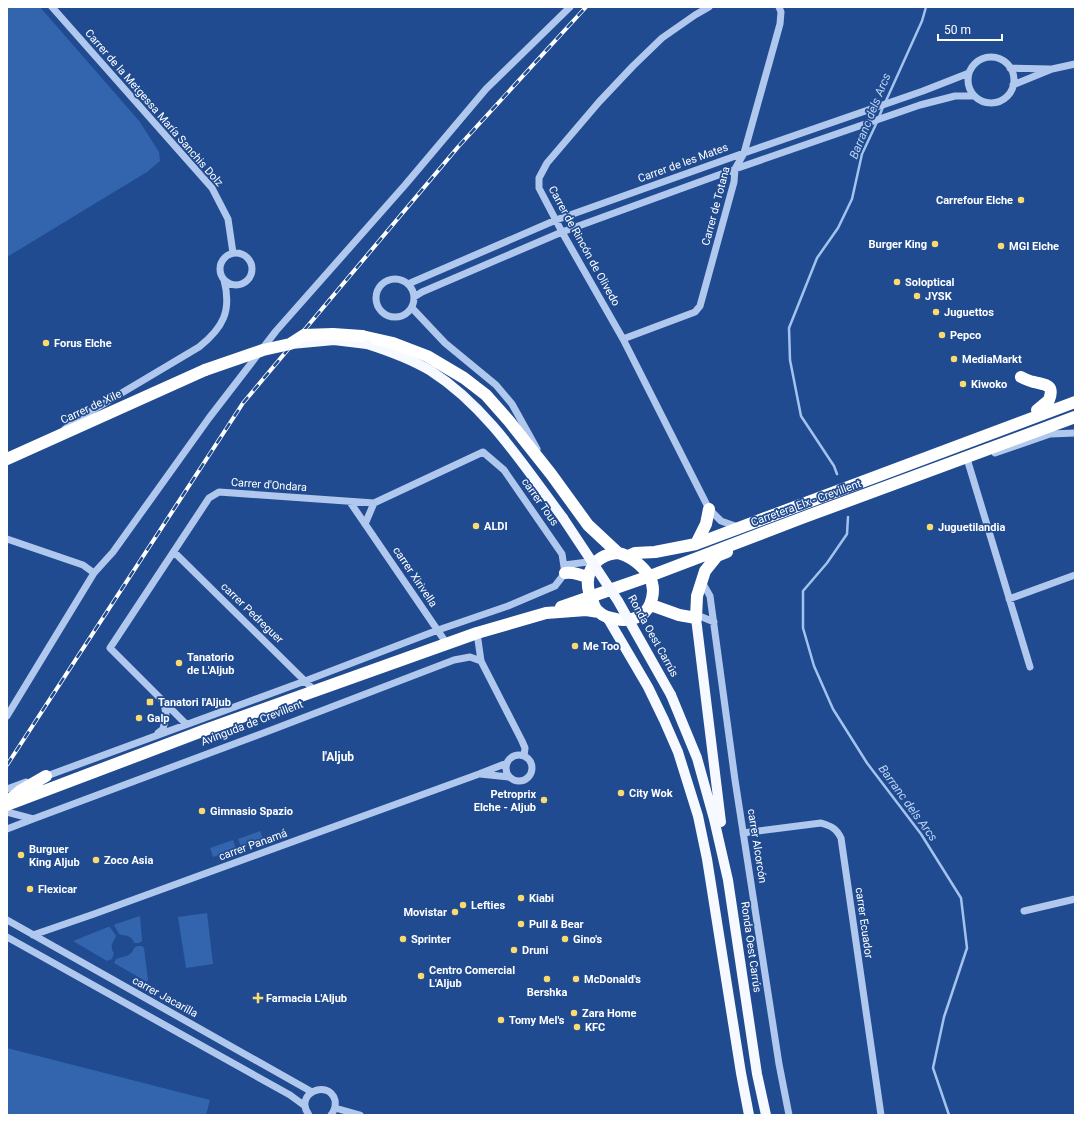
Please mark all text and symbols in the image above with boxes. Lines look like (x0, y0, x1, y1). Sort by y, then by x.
scale bar (938, 16, 1002, 42)
text: 50 m (944, 23, 971, 37)
street label: Carrer de la Metgessa María Sanchis Dolz (82, 27, 226, 190)
water label: Barranc dels Arcs (846, 71, 894, 161)
street label: Carrer de les Mates (636, 141, 730, 185)
street label: Carrer de Totana (699, 165, 733, 247)
street label: Carrer de Rincón de Olivedo (546, 184, 622, 308)
place label: Carrefour Elche (936, 194, 1013, 207)
marker: Carrefour Elche (1016, 195, 1026, 205)
place label: Burger King (869, 238, 927, 251)
marker: Burger King (930, 239, 940, 249)
place label: MGI Elche (1009, 240, 1059, 253)
marker: MGI Elche (996, 241, 1006, 251)
place label: Soloptical (905, 276, 955, 289)
marker: Soloptical (892, 277, 902, 287)
place label: JYSK (925, 290, 953, 303)
marker: JYSK (912, 291, 922, 301)
place label: Juguettos (944, 306, 994, 319)
marker: Juguettos (931, 307, 941, 317)
place label: Pepco (950, 329, 981, 342)
marker: Pepco (937, 330, 947, 340)
place label: Forus Elche (54, 337, 112, 350)
marker: Forus Elche (41, 338, 51, 348)
place label: MediaMarkt (962, 353, 1022, 366)
marker: MediaMarkt (949, 354, 959, 364)
place label: Kiwoko (971, 378, 1007, 391)
marker: Kiwoko (958, 379, 968, 389)
street label: Carrer de Xile (59, 387, 124, 427)
street label: Carrer d'Ondara (231, 476, 307, 494)
street label: carrer Tous (519, 476, 561, 529)
street label: Carretera Elx - Crevillent (749, 477, 863, 529)
place label: ALDI (484, 520, 508, 533)
marker: ALDI (471, 521, 481, 531)
place label: Juguetilandia (938, 521, 1005, 534)
marker: Juguetilandia (925, 522, 935, 532)
street label: carrer Xirivella (390, 544, 440, 610)
street label: carrer Pedreguer (218, 580, 286, 646)
street label: Ronda Oest Carrús (625, 593, 681, 680)
place label: Me Too (583, 640, 619, 653)
marker: Me Too (570, 641, 580, 651)
place label: Tanatorio de L'Aljub (187, 651, 234, 677)
marker: Tanatorio de L'Aljub (174, 658, 184, 668)
place label: Tanatori l'Aljub (158, 696, 231, 709)
marker: Tanatori l'Aljub (145, 697, 155, 707)
street label: Avinguda de Crevillent (199, 697, 305, 748)
place label: Galp (147, 712, 169, 725)
marker: Galp (134, 713, 144, 723)
district label: l'Aljub (322, 750, 354, 764)
water label: Barranc dels Arcs (876, 762, 940, 844)
place label: City Wok (629, 787, 673, 800)
place label: Petroprix Elche - Aljub (474, 788, 536, 814)
marker: City Wok (616, 788, 626, 798)
marker: Petroprix Elche - Aljub (539, 795, 549, 805)
place label: Gimnasio Spazio (210, 805, 293, 818)
marker: Gimnasio Spazio (197, 806, 207, 816)
street label: carrer Alcorcón (745, 808, 769, 884)
street label: carrer Panamá (217, 827, 289, 863)
place label: Burguer King Aljub (29, 843, 80, 869)
marker: Burguer King Aljub (16, 850, 26, 860)
place label: Zoco Asia (104, 854, 153, 867)
marker: Zoco Asia (91, 855, 101, 865)
place label: Flexicar (38, 883, 77, 896)
marker: Flexicar (25, 884, 35, 894)
street label: carrer Ecuador (853, 887, 875, 960)
place label: Kiabi (529, 892, 554, 905)
marker: Kiabi (516, 893, 526, 903)
place label: Lefties (471, 899, 505, 912)
marker: Lefties (458, 900, 468, 910)
street label: Ronda Oest Carrús (738, 901, 764, 994)
place label: Movistar (403, 906, 447, 919)
marker: Movistar (450, 907, 460, 917)
place label: Pull & Bear (529, 918, 584, 931)
marker: Pull & Bear (516, 919, 526, 929)
place label: Sprinter (411, 933, 451, 946)
place label: Gino's (573, 933, 603, 946)
marker: Sprinter (398, 934, 408, 944)
marker: Gino's (560, 934, 570, 944)
place label: Druni (522, 944, 549, 957)
marker: Druni (509, 945, 519, 955)
place label: Centro Comercial L'Aljub (429, 964, 515, 990)
marker: Centro Comercial L'Aljub (416, 971, 426, 981)
place label: McDonald's (584, 973, 641, 986)
street label: carrer Jacarilla (130, 974, 200, 1020)
marker: Bershka (542, 974, 552, 984)
marker: McDonald's (571, 974, 581, 984)
place label: Bershka (527, 986, 567, 999)
place label: Farmacia L'Aljub (266, 992, 347, 1005)
marker: Farmacia L'Aljub (253, 993, 263, 1003)
place label: Zara Home (582, 1007, 637, 1020)
marker: Zara Home (569, 1008, 579, 1018)
place label: Tomy Mel's (509, 1014, 565, 1027)
marker: Tomy Mel's (496, 1015, 506, 1025)
place label: KFC (585, 1021, 605, 1034)
marker: KFC (572, 1022, 582, 1032)

